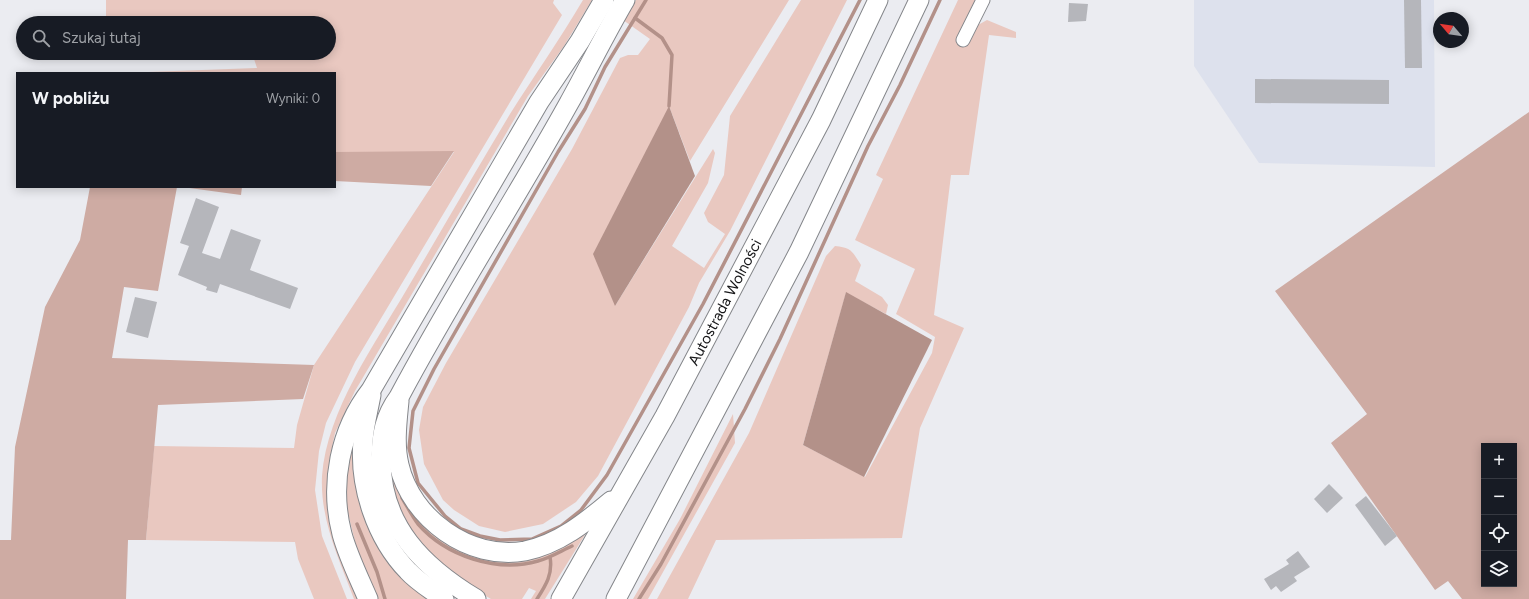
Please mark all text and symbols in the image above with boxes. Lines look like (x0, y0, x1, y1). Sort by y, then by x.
north arrow (1433, 12, 1469, 48)
search box (16, 16, 336, 60)
icon: search (30, 27, 52, 49)
text: Szukaj tutaj (62, 29, 141, 47)
text: W pobliżu (32, 88, 109, 108)
text: Wyniki: 0 (266, 91, 320, 106)
street label: Autostrada Wolności (684, 236, 766, 368)
map controls (1481, 443, 1517, 587)
button: + (1481, 443, 1517, 479)
button: − (1481, 479, 1517, 515)
button: locate (1481, 515, 1517, 551)
button: layers (1481, 551, 1517, 587)

